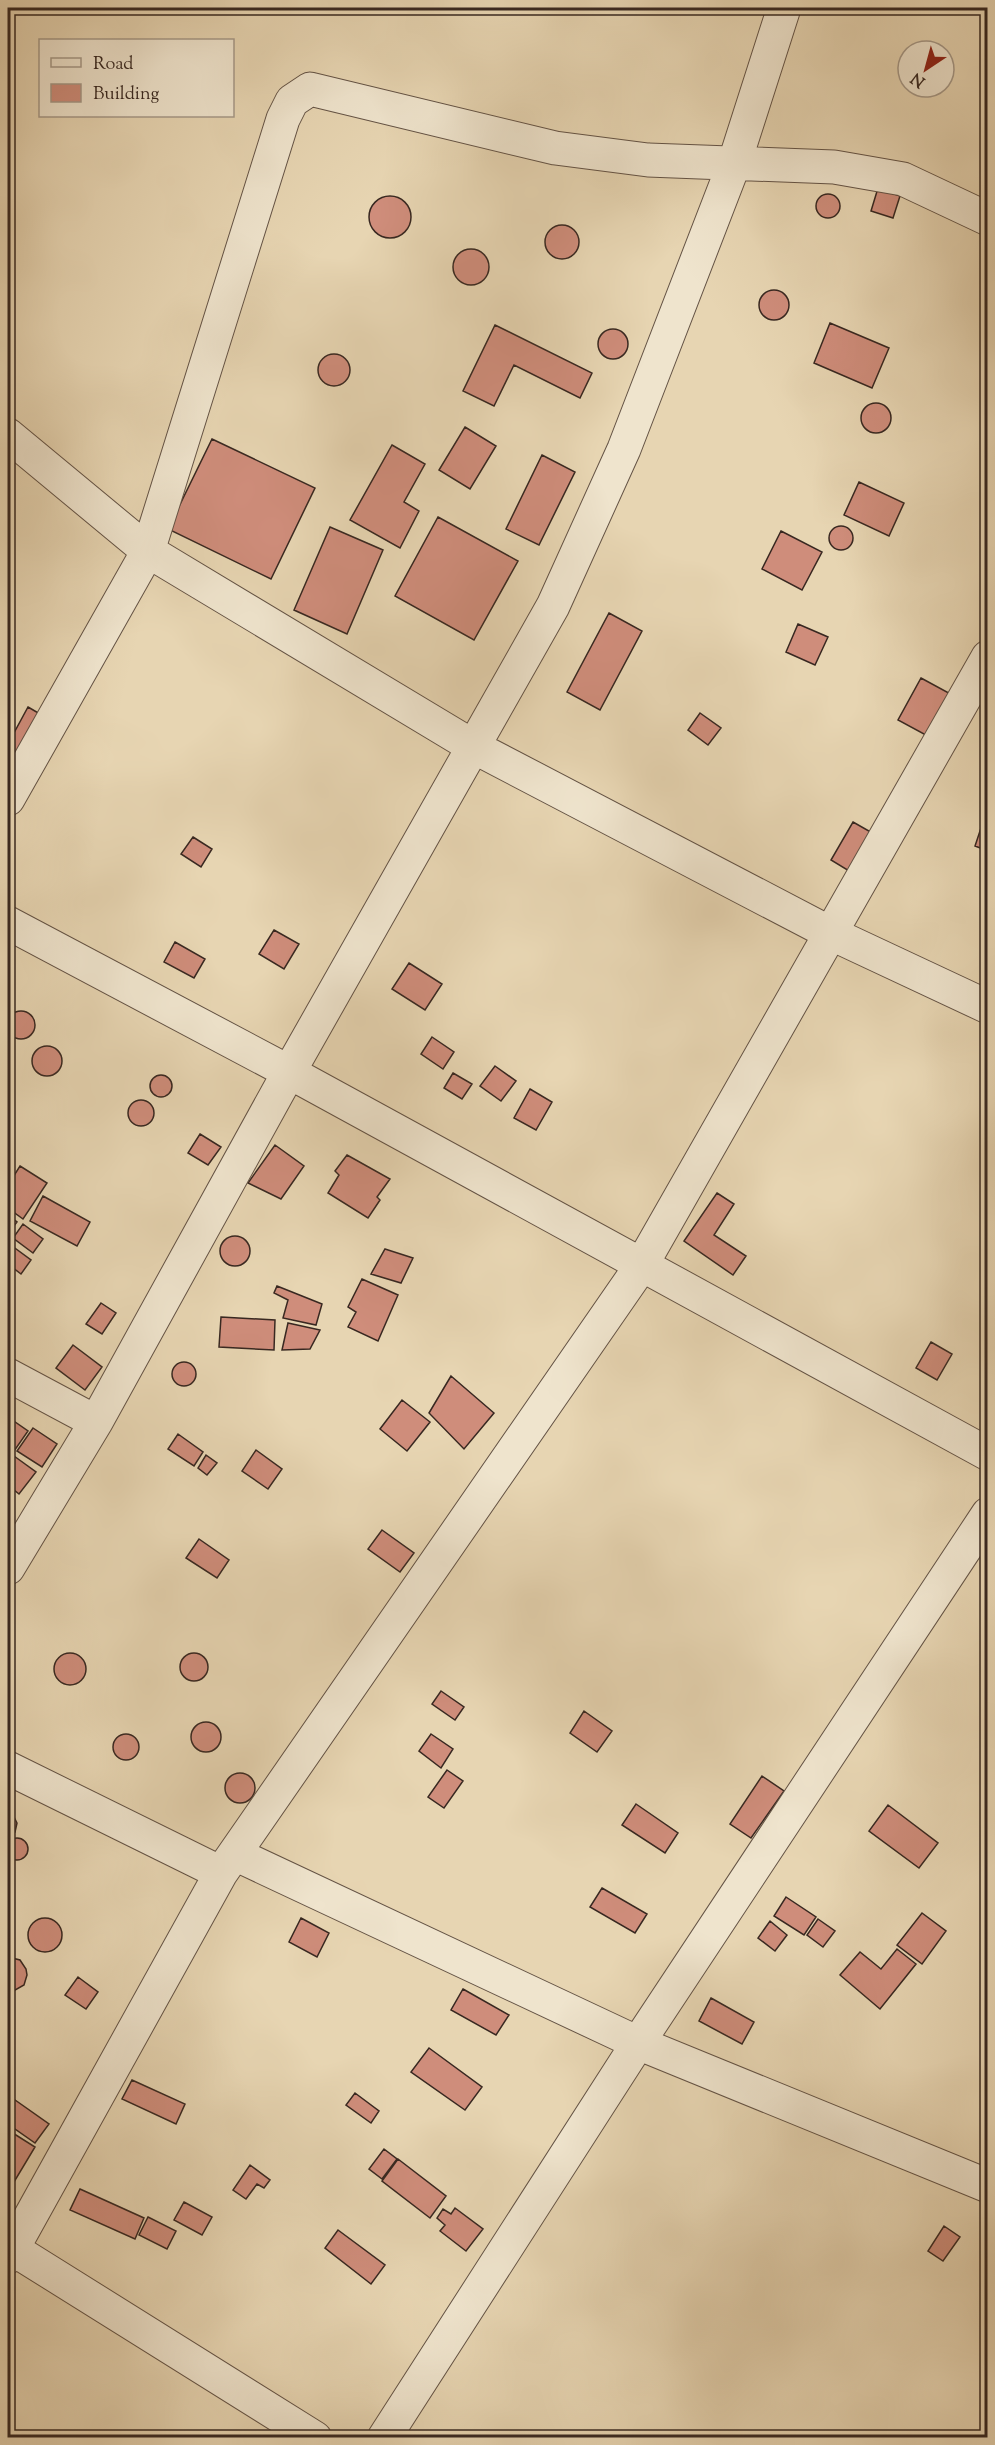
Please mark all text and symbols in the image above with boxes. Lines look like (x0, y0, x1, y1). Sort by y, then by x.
legend (39, 39, 234, 117)
north arrow (896, 39, 956, 99)
text: Road (93, 52, 133, 78)
text: N (907, 66, 931, 92)
text: Building (93, 82, 159, 108)

